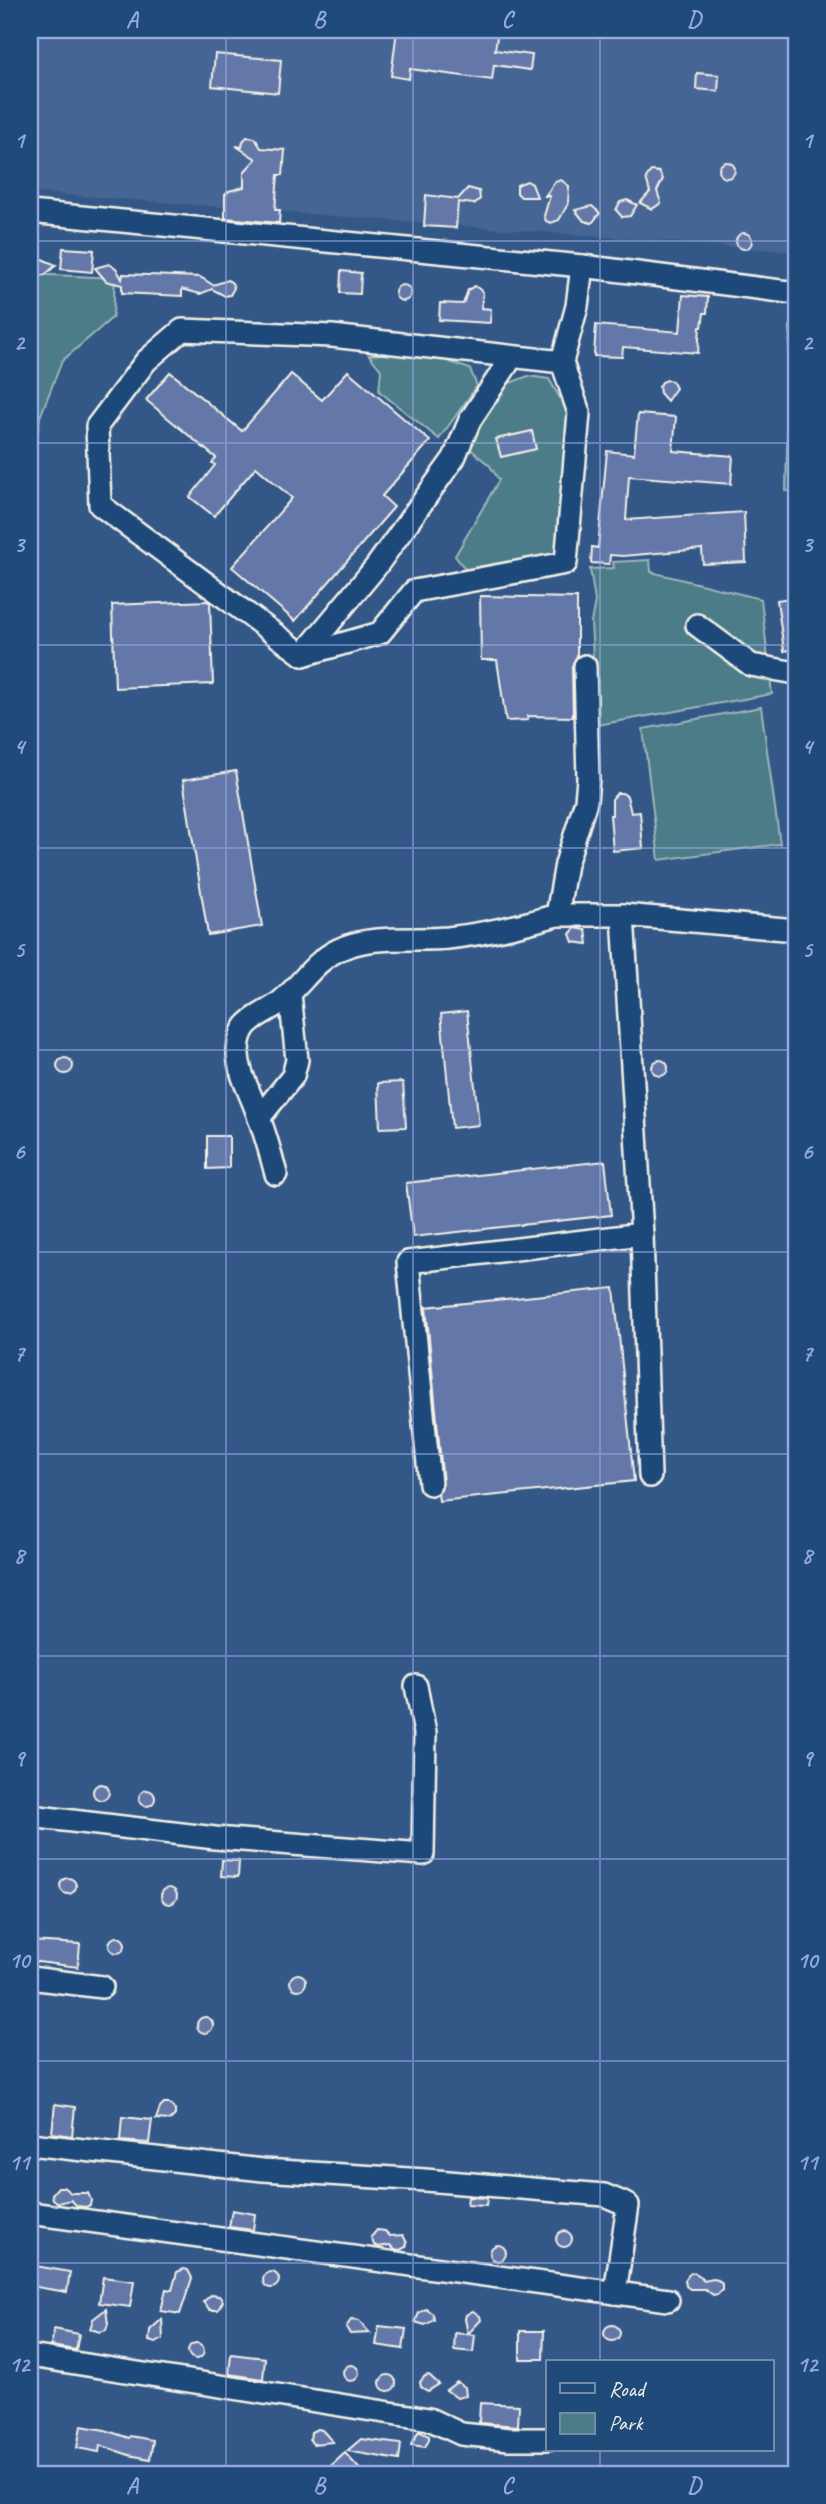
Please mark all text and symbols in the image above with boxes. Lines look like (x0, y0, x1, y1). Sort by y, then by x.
text: A (126, 5, 140, 34)
text: B (313, 5, 327, 34)
text: C (502, 5, 516, 34)
text: D (687, 5, 703, 34)
text: 1 (14, 126, 27, 155)
text: 1 (802, 126, 815, 155)
text: 2 (14, 328, 27, 357)
text: 2 (802, 328, 815, 357)
text: 3 (14, 530, 27, 559)
text: 3 (802, 530, 815, 559)
text: 4 (14, 732, 27, 761)
text: 4 (802, 732, 815, 761)
text: 5 (14, 935, 26, 964)
text: 5 (802, 935, 814, 964)
text: 6 (14, 1137, 27, 1166)
text: 6 (802, 1137, 815, 1166)
text: 7 (14, 1339, 27, 1368)
text: 7 (802, 1339, 815, 1368)
text: 8 (14, 1541, 27, 1570)
text: 8 (802, 1541, 815, 1570)
text: 9 (14, 1744, 27, 1773)
text: 9 (802, 1744, 815, 1773)
text: 10 (9, 1946, 32, 1975)
text: 10 (797, 1946, 820, 1975)
text: 11 (9, 2148, 32, 2177)
text: 11 (797, 2148, 820, 2177)
text: 12 (9, 2350, 32, 2379)
text: 12 (797, 2350, 820, 2379)
legend (546, 2360, 774, 2452)
text: Road (609, 2376, 648, 2402)
text: Park (609, 2410, 644, 2436)
text: A (126, 2471, 140, 2500)
text: B (313, 2471, 327, 2500)
text: C (502, 2471, 516, 2500)
text: D (687, 2471, 703, 2500)

